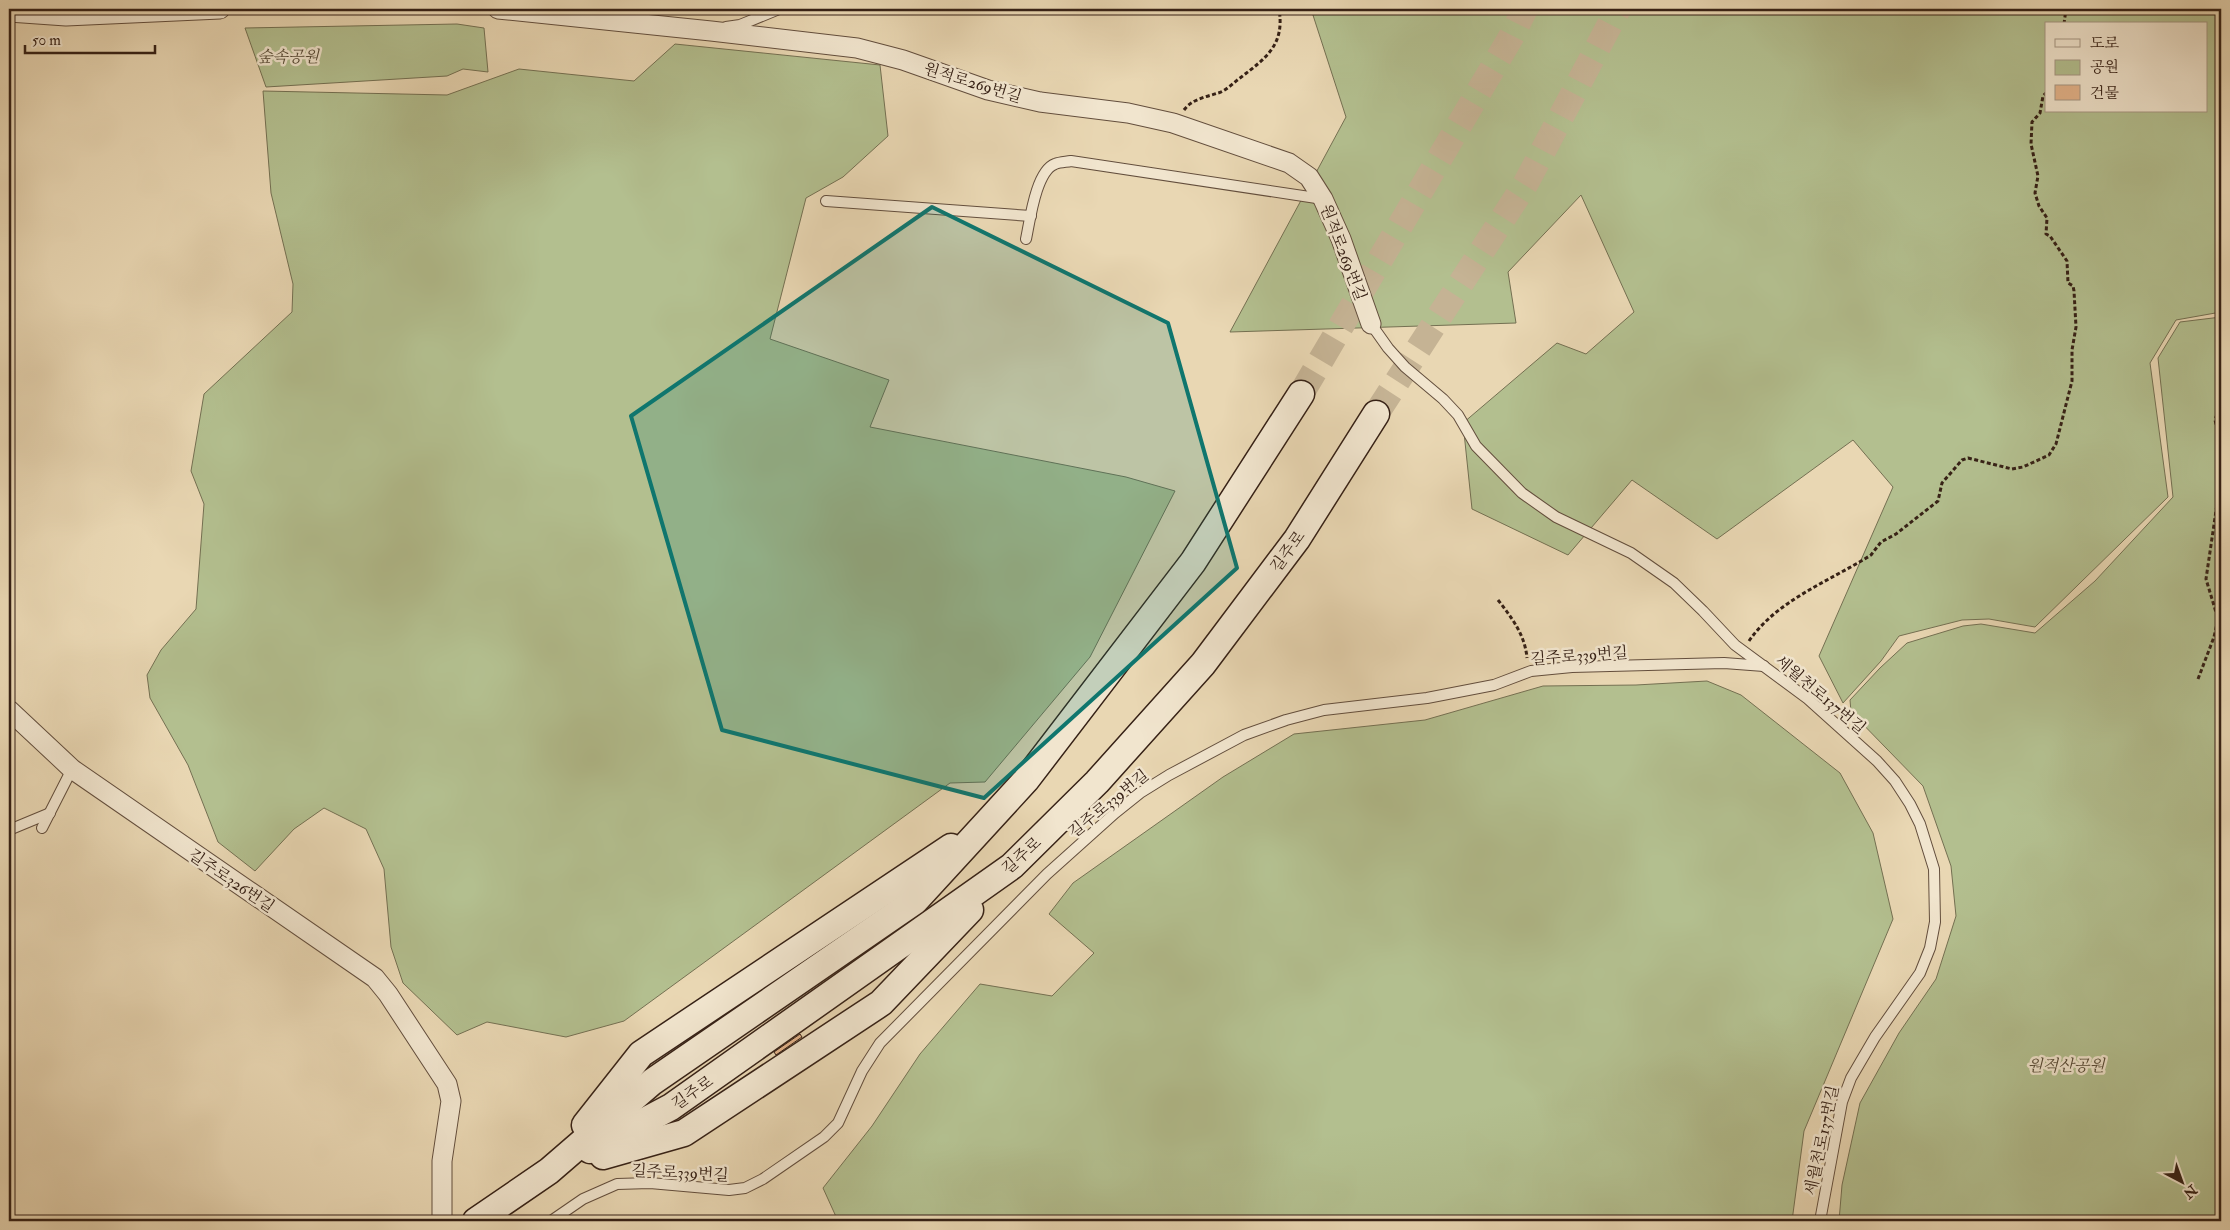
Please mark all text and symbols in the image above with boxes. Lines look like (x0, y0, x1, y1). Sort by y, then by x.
scale bar (25, 22, 155, 54)
legend (2045, 22, 2208, 112)
text: 50 m (32, 31, 61, 50)
text: 도로 (2090, 34, 2119, 53)
park label: 숲속공원 (257, 47, 320, 67)
text: 공원 (2090, 58, 2119, 77)
street label: 원적로269번길 (921, 59, 1024, 107)
text: 건물 (2090, 84, 2119, 103)
street label: 원적로269번길 (1316, 201, 1371, 303)
street label: 길주로 (1266, 527, 1310, 576)
street label: 길주로339번길 (1530, 643, 1629, 669)
street label: 세월천로137번길 (1771, 651, 1870, 738)
street label: 길주로339번길 (1064, 765, 1153, 842)
street label: 길주로 (998, 832, 1046, 879)
street label: 길주로326번길 (185, 845, 278, 917)
park label: 원적산공원 (2027, 1056, 2106, 1076)
street label: 길주로 (668, 1071, 718, 1114)
street label: 세월천로137번길 (1801, 1083, 1843, 1197)
north arrow (2158, 1158, 2208, 1208)
street label: 길주로339번길 (631, 1160, 729, 1186)
text: N (2180, 1180, 2201, 1202)

